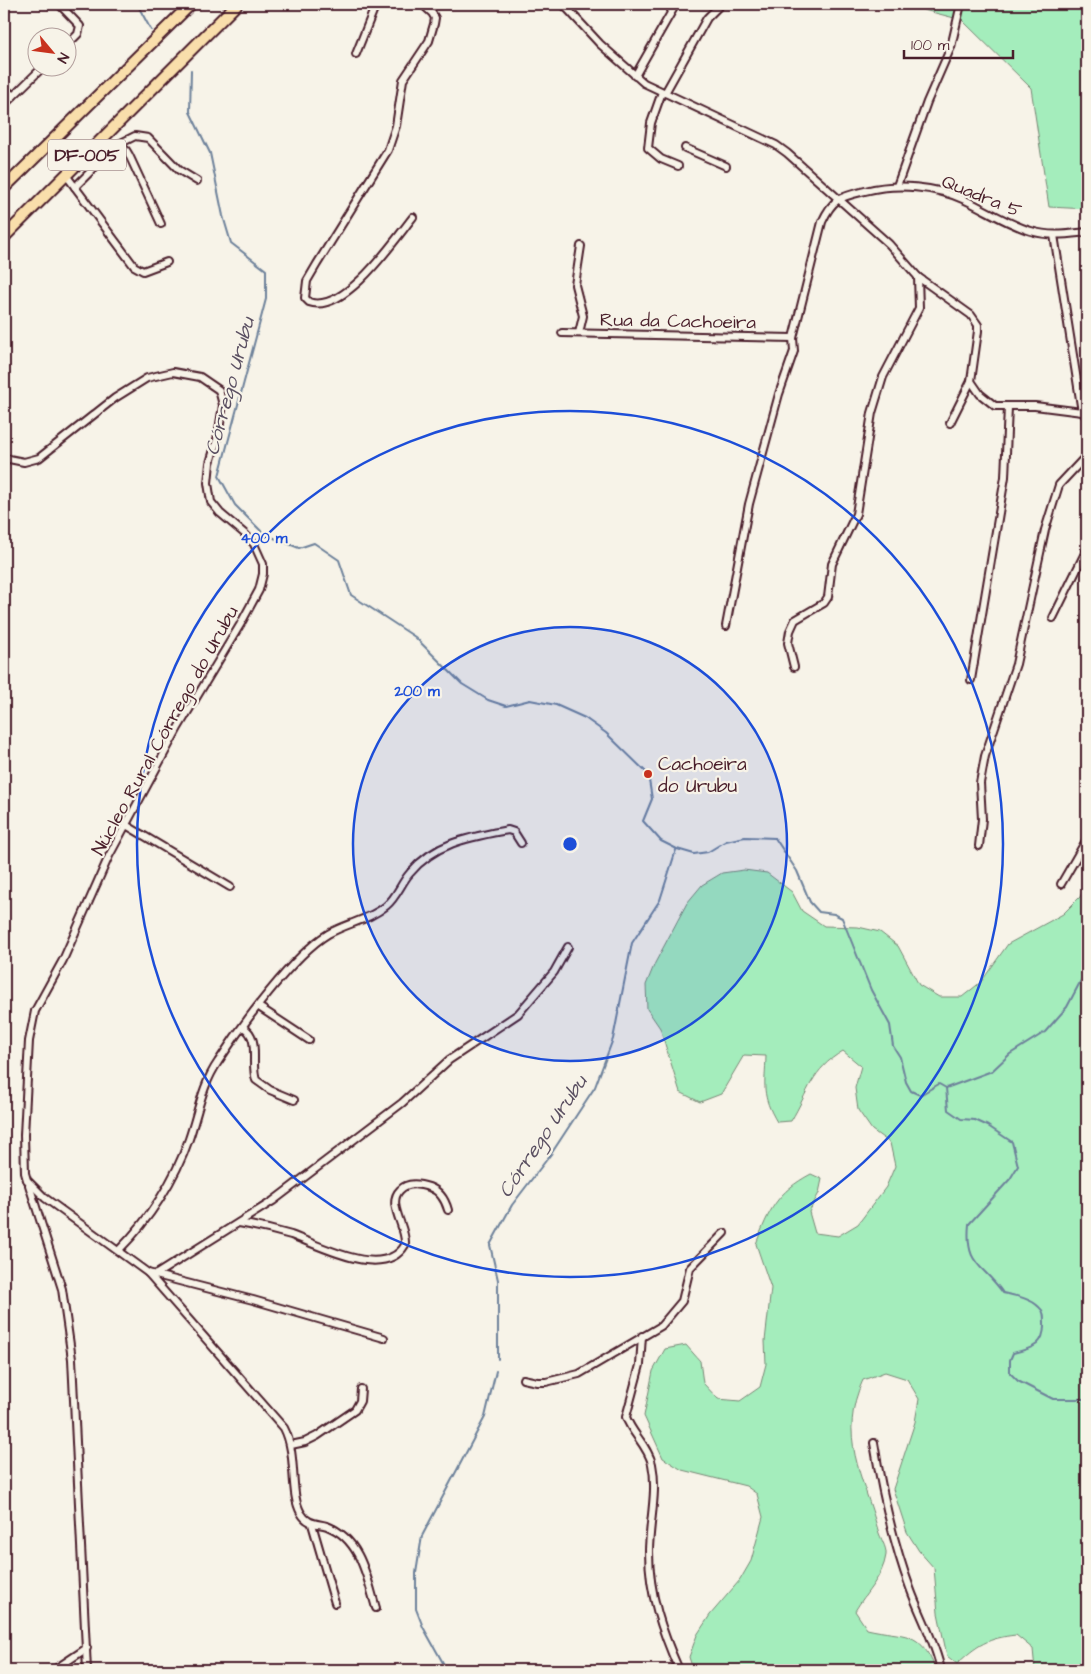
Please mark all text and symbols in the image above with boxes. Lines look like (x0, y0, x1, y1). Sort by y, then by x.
north arrow (28, 28, 78, 78)
scale bar (904, 28, 1012, 60)
text: 100 m (911, 35, 950, 56)
text: N (52, 49, 73, 67)
road number: DF-005 (48, 140, 126, 170)
street label: Quadra 5 (938, 168, 1026, 225)
street label: Rua da Cachoeira (600, 307, 757, 336)
water label: Córrego Urubu (198, 312, 263, 459)
text: 400 m (241, 528, 288, 549)
street label: Núcleo Rural Córrego do Urubu (85, 601, 246, 861)
text: 200 m (393, 681, 440, 702)
place label: Cachoeira do Urubu (658, 751, 747, 800)
marker: Cachoeira do Urubu (642, 768, 654, 780)
centre of rings (561, 835, 579, 853)
water label: Córrego Urubu (492, 1068, 596, 1204)

